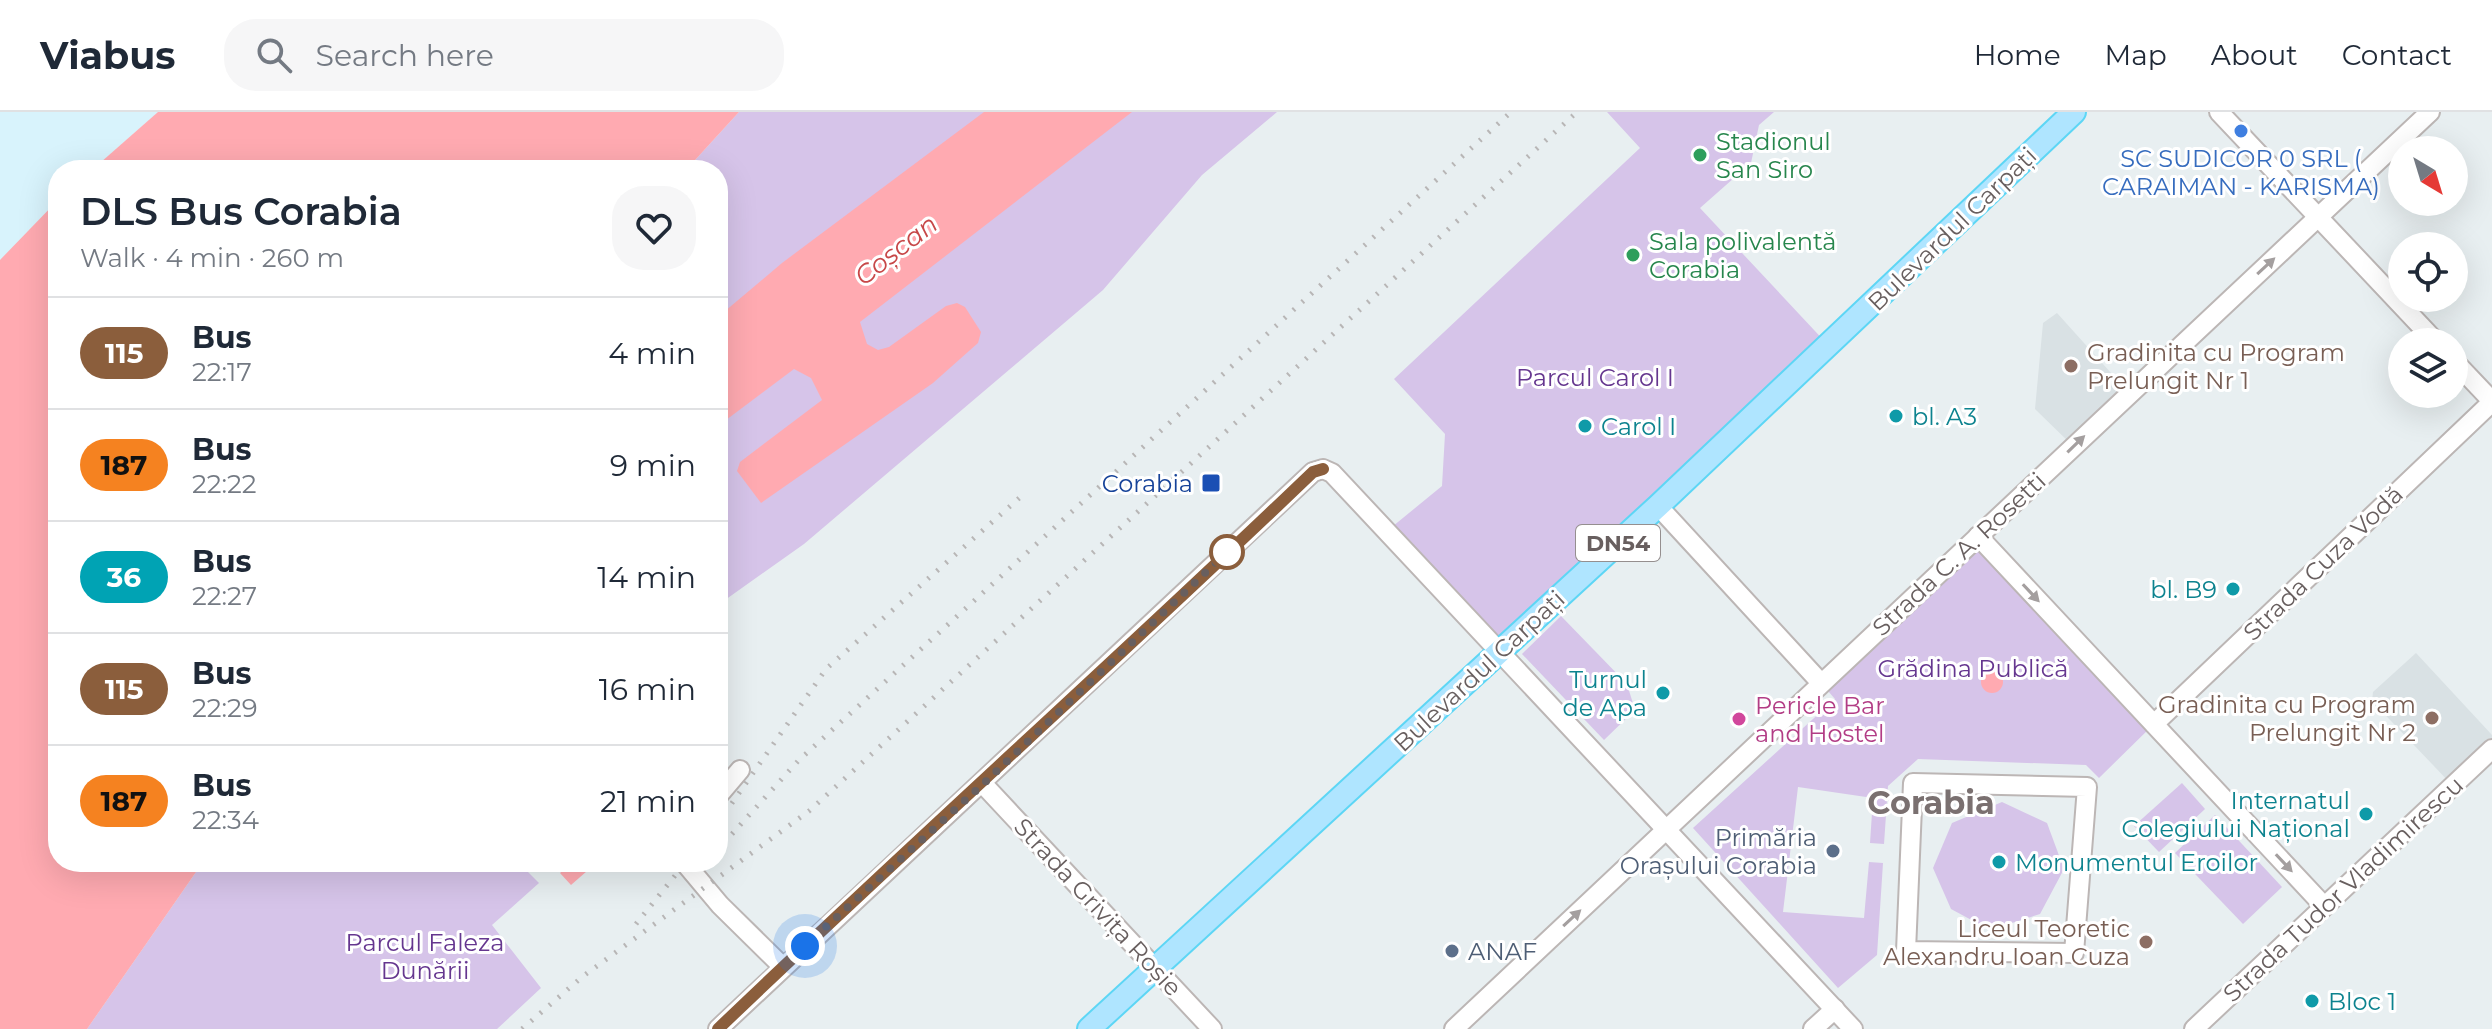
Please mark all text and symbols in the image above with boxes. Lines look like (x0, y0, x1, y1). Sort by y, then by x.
search box (224, 19, 784, 91)
text: Viabus (40, 32, 176, 79)
icon: search (252, 33, 296, 77)
text: Search here (316, 37, 494, 74)
text: Home (1974, 38, 2061, 72)
text: Map (2105, 38, 2167, 72)
text: About (2211, 38, 2298, 72)
text: Contact (2342, 38, 2452, 72)
marker: SC SUDICOR 0 SRL ( CARAIMAN - KARISMA) (2232, 122, 2250, 140)
place label: Stadionul San Siro (1716, 127, 1831, 184)
north arrow (2388, 136, 2468, 216)
map controls (2388, 136, 2468, 408)
street label: Bulevardul Carpați (1862, 141, 2042, 317)
place label: SC SUDICOR 0 SRL ( CARAIMAN - KARISMA) (2102, 144, 2380, 201)
marker: Stadionul San Siro (1691, 146, 1709, 164)
button: heart (612, 186, 696, 270)
text: DLS Bus Corabia (80, 188, 402, 235)
water label: Coșcan (848, 208, 944, 292)
place label: Sala polivalentă Corabia (1649, 227, 1836, 284)
button: locate (2388, 232, 2468, 312)
text: Walk · 4 min · 260 m (80, 242, 344, 274)
marker: Sala polivalentă Corabia (1624, 246, 1642, 264)
one-way arrow (2256, 257, 2275, 275)
text: Bus (192, 319, 252, 356)
button: layers (2388, 328, 2468, 408)
text: 4 min (608, 335, 696, 372)
text: 115 (105, 336, 143, 370)
place label: Gradinita cu Program Prelungit Nr 1 (2087, 338, 2345, 395)
text: 22:17 (192, 356, 252, 388)
marker: Gradinita cu Program Prelungit Nr 1 (2062, 357, 2080, 375)
park label: Parcul Carol I (1516, 363, 1674, 392)
place label: bl. A3 (1912, 402, 1977, 431)
marker: bl. A3 (1887, 407, 1905, 425)
place label: Carol I (1601, 412, 1676, 441)
marker: Carol I (1576, 417, 1594, 435)
text: Bus (192, 431, 252, 468)
one-way arrow (2066, 435, 2085, 453)
text: 9 min (610, 447, 696, 484)
text: 187 (101, 448, 147, 482)
street label: Strada C. A. Rosetti (1866, 466, 2052, 642)
text: 22:22 (192, 468, 257, 500)
place label: Corabia (1102, 469, 1193, 498)
marker: Corabia (1200, 472, 1222, 494)
street label: Strada Cuza Vodă (2237, 480, 2409, 646)
road number: DN54 (1576, 525, 1660, 561)
unlabelled marker (1210, 535, 1244, 569)
text: Bus (192, 543, 252, 580)
text: 14 min (597, 559, 696, 596)
text: 36 (107, 560, 141, 594)
place label: bl. B9 (2150, 575, 2217, 604)
text: 22:27 (192, 580, 257, 612)
marker: bl. B9 (2224, 580, 2242, 598)
one-way arrow (2022, 583, 2040, 602)
street label: Bulevardul Carpați (1388, 584, 1570, 758)
park label: Grădina Publică (1878, 654, 2068, 683)
text: Bus (192, 655, 252, 692)
place label: Turnul de Apa (1562, 665, 1647, 722)
text: 16 min (599, 671, 696, 708)
text: 115 (105, 672, 143, 706)
marker: Turnul de Apa (1654, 684, 1672, 702)
place label: Gradinita cu Program Prelungit Nr 2 (2158, 690, 2416, 747)
place label: Pericle Bar and Hostel (1755, 691, 1885, 748)
text: 22:29 (192, 692, 258, 724)
marker: Gradinita cu Program Prelungit Nr 2 (2423, 709, 2441, 727)
marker: Pericle Bar and Hostel (1730, 710, 1748, 728)
text: Bus (192, 767, 252, 804)
street label: Strada Tudor Vladimirescu (2217, 770, 2469, 1008)
text: 21 min (600, 783, 696, 820)
district label: Corabia (1867, 783, 1995, 822)
text: 187 (101, 784, 147, 818)
place label: Internatul Colegiului Național (2121, 786, 2350, 843)
text: 22:34 (192, 804, 259, 836)
marker: Internatul Colegiului Național (2357, 805, 2375, 823)
street label: Strada Grivița Roșie (1008, 812, 1188, 1002)
place label: Primăria Orașului Corabia (1620, 823, 1817, 880)
marker: Primăria Orașului Corabia (1824, 842, 1842, 860)
place label: Monumentul Eroilor (2015, 848, 2258, 877)
marker: Monumentul Eroilor (1990, 853, 2008, 871)
one-way arrow (2274, 853, 2292, 872)
one-way arrow (1562, 909, 1581, 927)
place label: Liceul Teoretic Alexandru Ioan Cuza (1883, 914, 2130, 971)
your location (785, 926, 825, 966)
park label: Parcul Faleza Dunării (346, 928, 504, 985)
marker: Liceul Teoretic Alexandru Ioan Cuza (2137, 933, 2155, 951)
place label: ANAF (1468, 937, 1537, 966)
marker: ANAF (1443, 942, 1461, 960)
place label: Bloc 1 (2328, 987, 2396, 1016)
marker: Bloc 1 (2303, 992, 2321, 1010)

